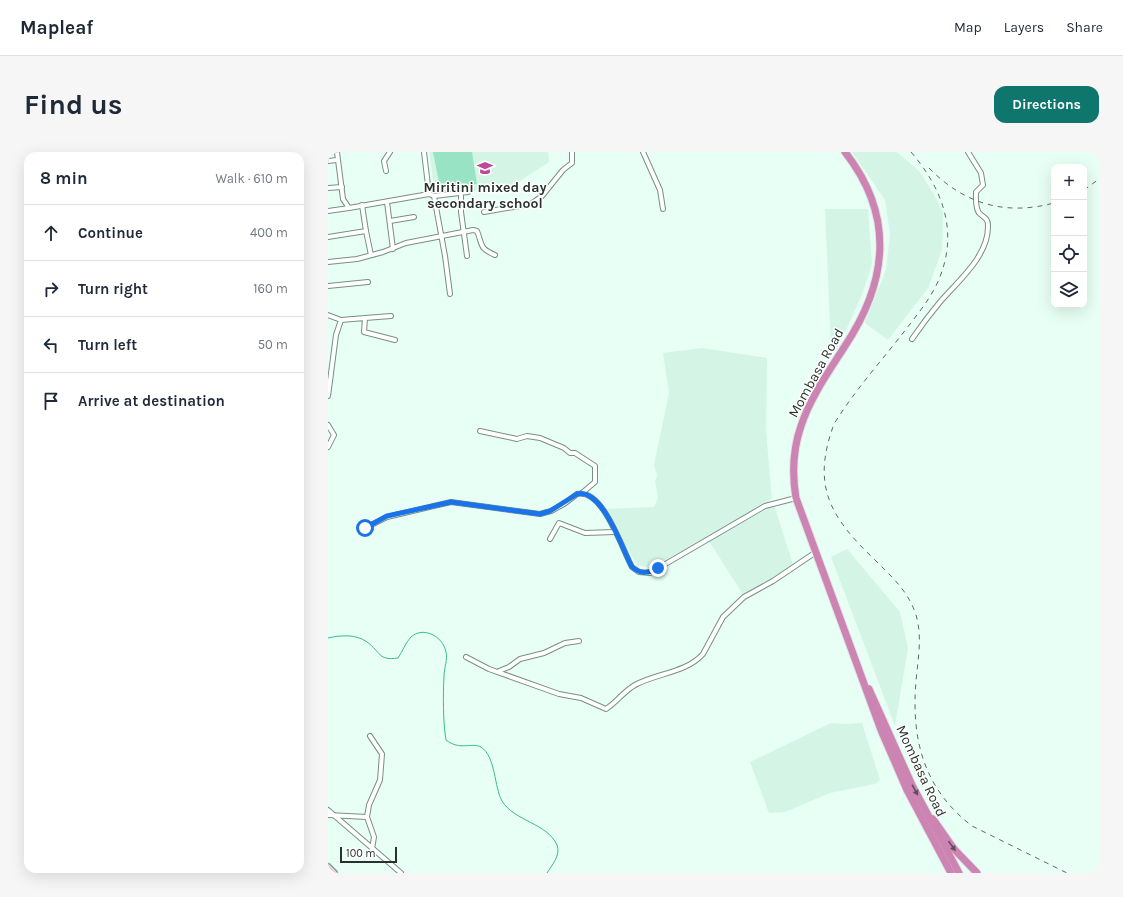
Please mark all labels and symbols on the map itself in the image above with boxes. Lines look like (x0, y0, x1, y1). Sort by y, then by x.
school or university icon: Miritini mixed day secondary school (476, 159, 494, 177)
place label: Miritini mixed day secondary school (424, 179, 546, 212)
street label: Mombasa Road (785, 325, 847, 421)
route start (356, 519, 374, 537)
route end (649, 559, 667, 577)
street label: Mombasa Road (892, 722, 950, 820)
one-way arrow (911, 785, 918, 796)
one-way arrow (948, 840, 956, 851)
scale bar (340, 845, 397, 864)

